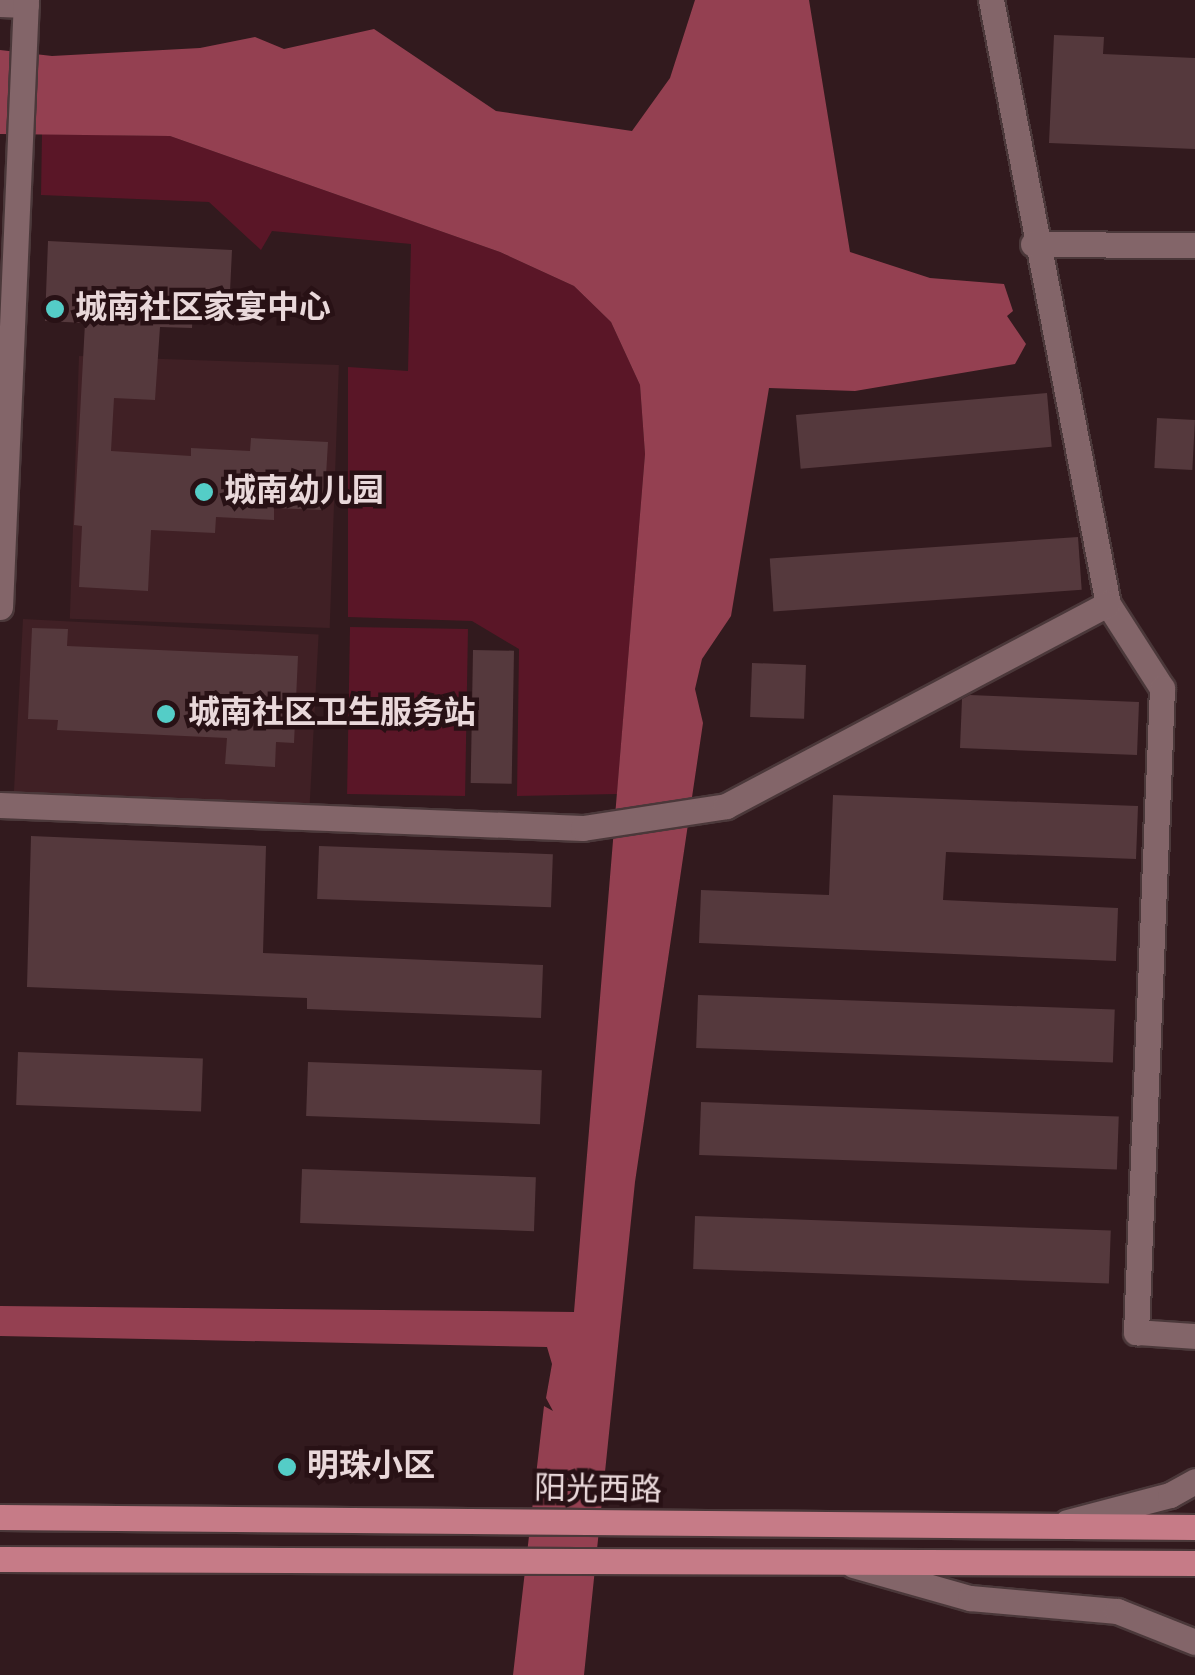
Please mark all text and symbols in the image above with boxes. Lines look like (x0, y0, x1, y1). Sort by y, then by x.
place label: 城南社区家宴中心 (75, 290, 331, 328)
marker: 城南社区家宴中心 (44, 298, 66, 320)
place label: 城南幼儿园 (224, 473, 384, 511)
marker: 城南幼儿园 (193, 481, 215, 503)
place label: 城南社区卫生服务站 (188, 695, 476, 733)
marker: 城南社区卫生服务站 (153, 701, 179, 727)
place label: 明珠小区 (307, 1448, 435, 1486)
marker: 明珠小区 (276, 1456, 298, 1478)
street label: 阳光西路 (534, 1471, 662, 1511)

